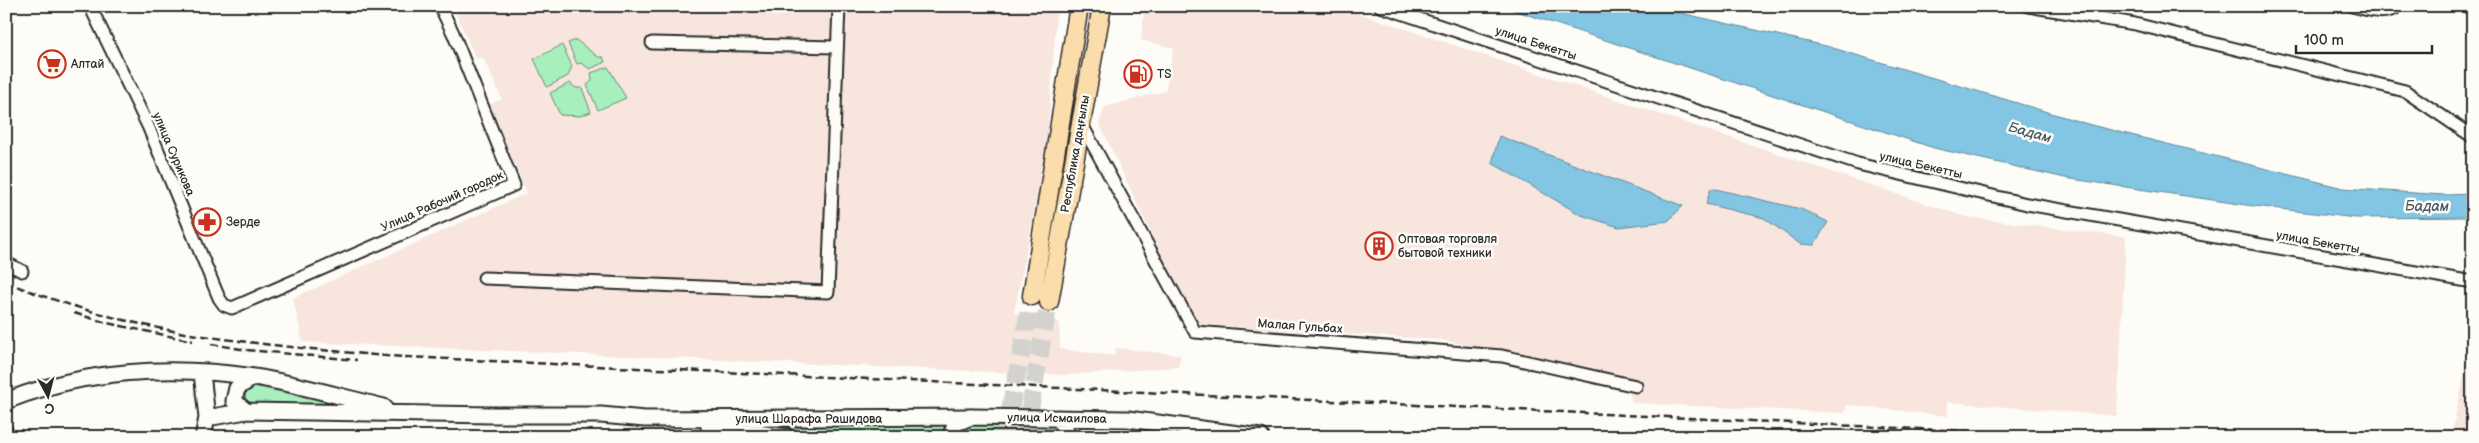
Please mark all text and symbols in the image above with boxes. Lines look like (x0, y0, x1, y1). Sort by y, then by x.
scale bar (2296, 22, 2433, 54)
street label: улица Бекетты (1493, 23, 1578, 64)
text: 100 m (2304, 31, 2344, 50)
supermarket icon: Алтай (37, 49, 67, 79)
place label: Алтай (70, 57, 105, 72)
fuel station icon: TS (1123, 59, 1153, 89)
place label: TS (1157, 67, 1171, 82)
street label: Республика даңғылы (1058, 94, 1093, 214)
street label: улица Сурикова (149, 110, 198, 198)
water label: Бадам (2006, 118, 2053, 147)
street label: улица Бекетты (1878, 149, 1964, 182)
street label: Улица Рабочий городок (379, 167, 506, 235)
water label: Бадам (2405, 198, 2449, 215)
pharmacy icon: Зерде (192, 207, 222, 237)
place label: Зерде (226, 215, 260, 230)
street label: улица Бекетты (2275, 228, 2361, 257)
building icon: Оптовая торговля бытовой техники (1364, 231, 1394, 261)
place label: Оптовая торговля бытовой техники (1398, 232, 1498, 261)
street label: Малая Гульбах (1257, 316, 1343, 337)
north arrow (22, 370, 72, 420)
text: С (43, 399, 55, 417)
street label: улица Исмаилова (1007, 410, 1107, 427)
street label: улица Шарафа Рашидова (736, 412, 882, 427)

